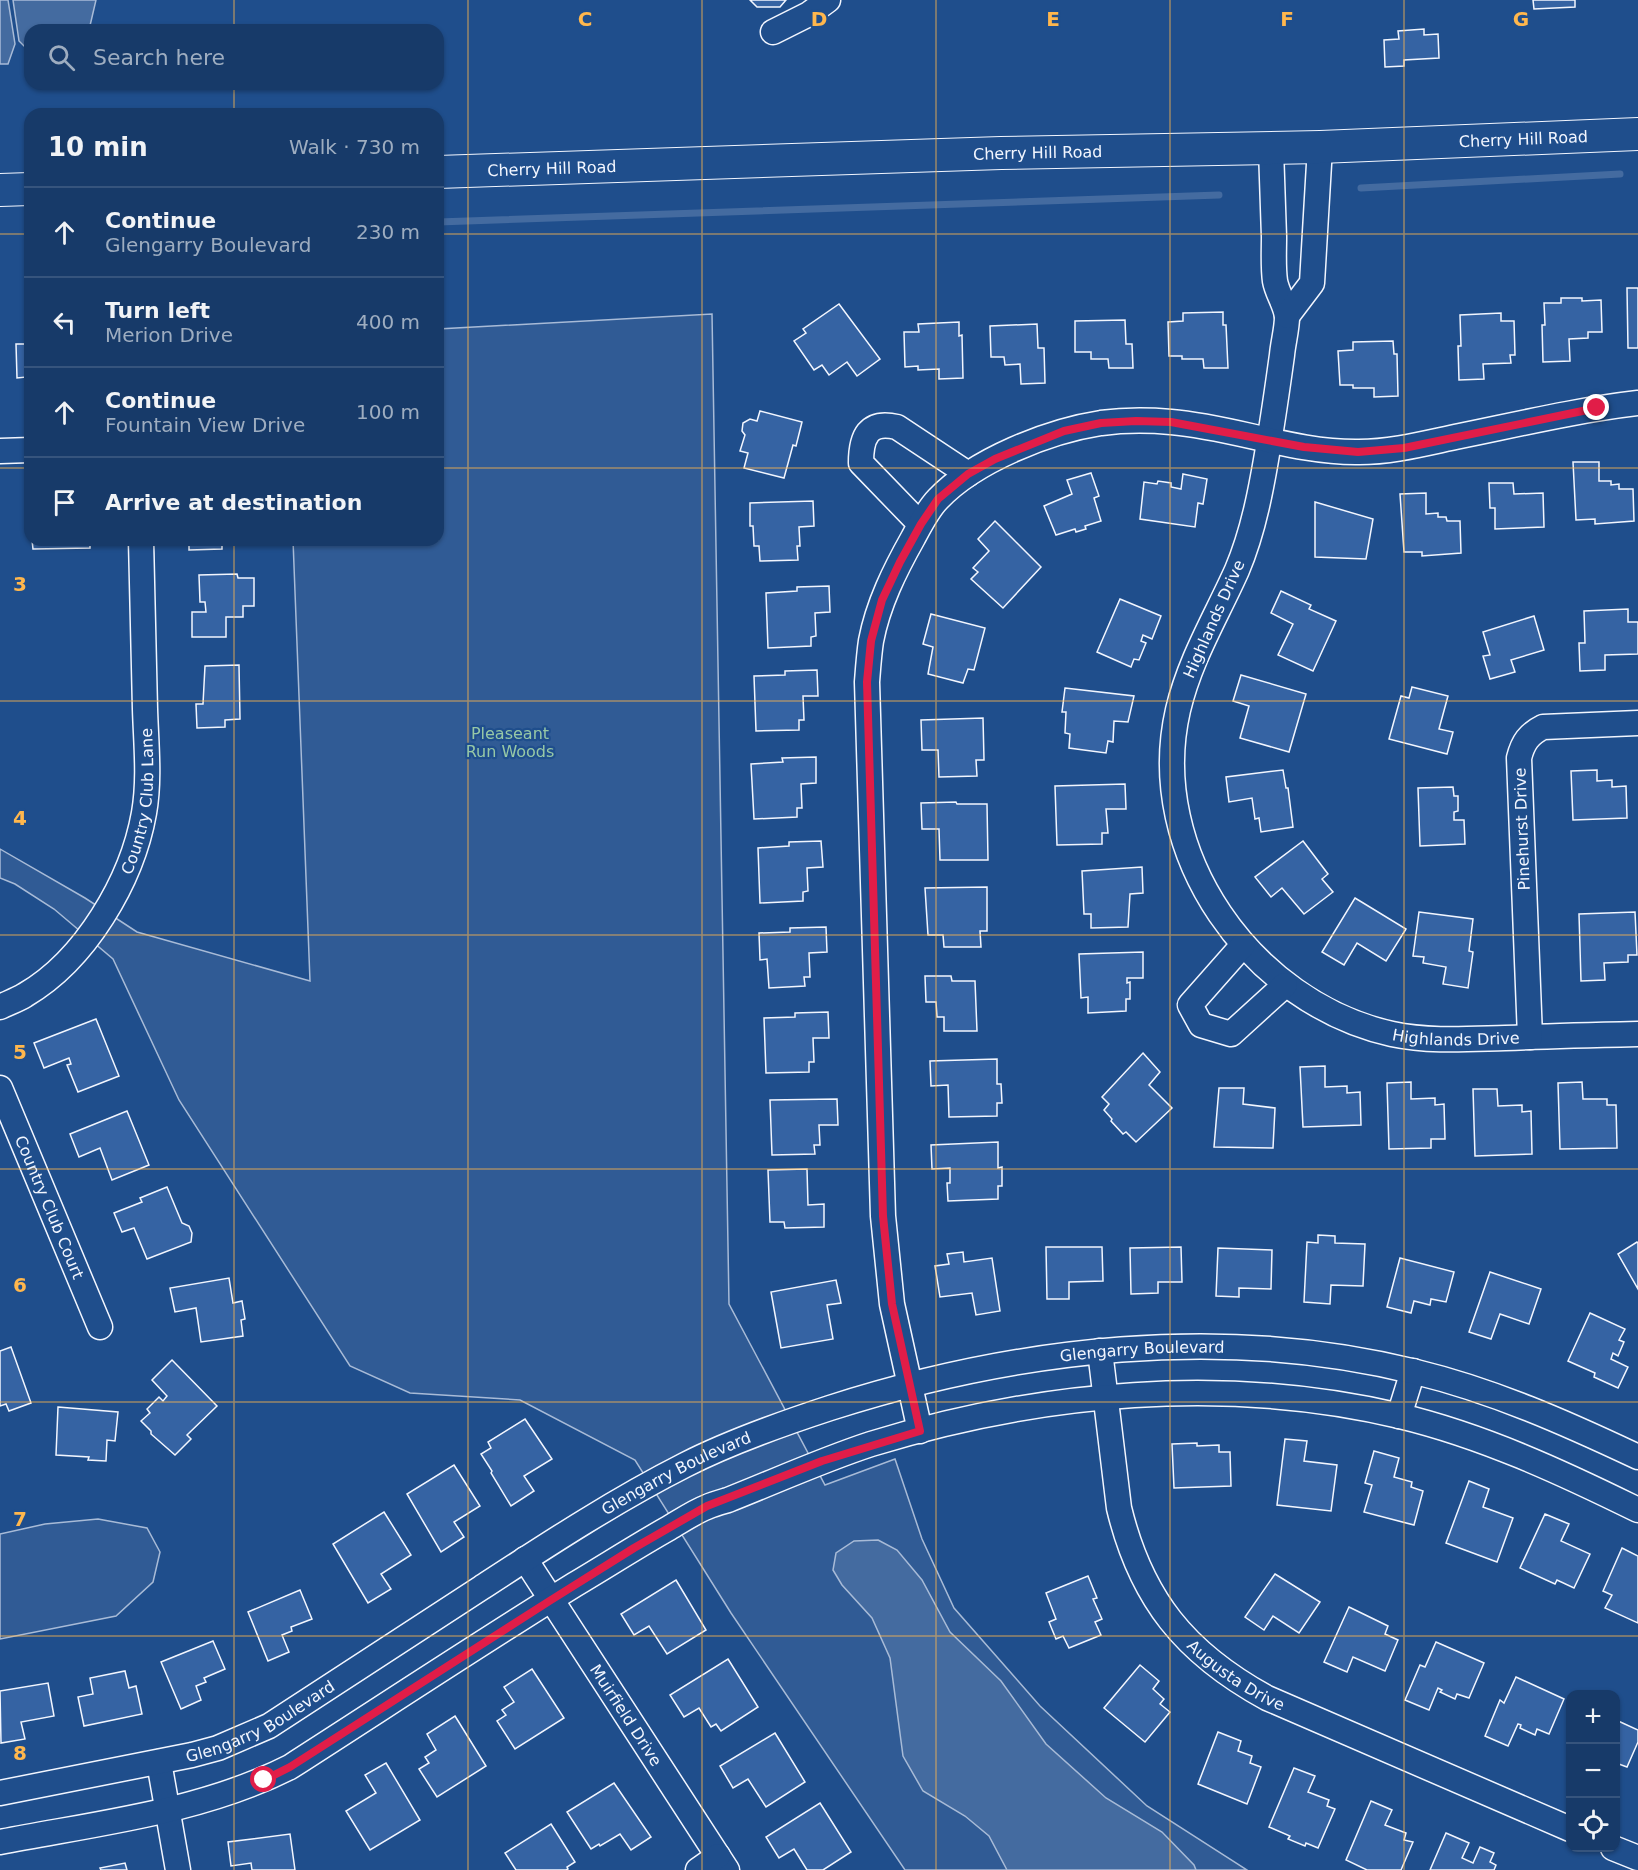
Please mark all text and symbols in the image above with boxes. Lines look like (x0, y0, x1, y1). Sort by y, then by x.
text: C (578, 7, 592, 31)
text: D (811, 7, 827, 31)
text: E (1046, 7, 1060, 31)
text: F (1280, 7, 1294, 31)
text: G (1513, 7, 1529, 31)
search box (24, 24, 444, 90)
icon: search (45, 41, 78, 74)
text: Search here (93, 45, 225, 70)
street label: Cherry Hill Road (1458, 127, 1588, 151)
text: 10 min (48, 132, 148, 162)
text: Walk · 730 m (289, 135, 420, 159)
street label: Cherry Hill Road (973, 142, 1102, 163)
street label: Cherry Hill Road (487, 156, 617, 180)
text: Continue (105, 208, 216, 233)
icon: ahead (48, 216, 81, 249)
text: 230 m (356, 220, 420, 244)
text: Glengarry Boulevard (105, 233, 311, 257)
text: Turn left (105, 298, 210, 323)
icon: left (48, 306, 81, 339)
text: 400 m (356, 310, 420, 334)
text: Merion Drive (105, 323, 233, 347)
text: Continue (105, 388, 216, 413)
route end (1583, 394, 1609, 420)
icon: ahead (48, 396, 81, 429)
text: 100 m (356, 400, 420, 424)
text: Fountain View Drive (105, 413, 305, 437)
icon: arrive (48, 486, 81, 519)
text: Arrive at destination (105, 490, 362, 515)
street label: Highlands Drive (1179, 557, 1249, 681)
text: 3 (13, 572, 27, 596)
park label: Pleaseant Run Woods (466, 724, 554, 761)
street label: Country Club Lane (117, 728, 157, 877)
street label: Pinehurst Drive (1510, 767, 1534, 891)
text: 4 (13, 806, 27, 830)
street label: Highlands Drive (1391, 1025, 1520, 1049)
text: 5 (13, 1040, 27, 1064)
street label: Country Club Court (11, 1132, 88, 1282)
text: 6 (13, 1273, 27, 1297)
street label: Glengarry Boulevard (1059, 1337, 1225, 1365)
street label: Glengarry Boulevard (598, 1427, 753, 1519)
text: 7 (13, 1507, 27, 1531)
street label: Augusta Drive (1184, 1636, 1288, 1714)
street label: Muirfield Drive (586, 1661, 666, 1769)
street label: Glengarry Boulevard (184, 1676, 338, 1766)
map controls (1566, 1690, 1620, 1852)
button: + (1566, 1690, 1620, 1744)
text: 8 (13, 1741, 27, 1765)
button: − (1566, 1744, 1620, 1798)
route start (250, 1766, 276, 1792)
button: locate (1566, 1798, 1620, 1852)

